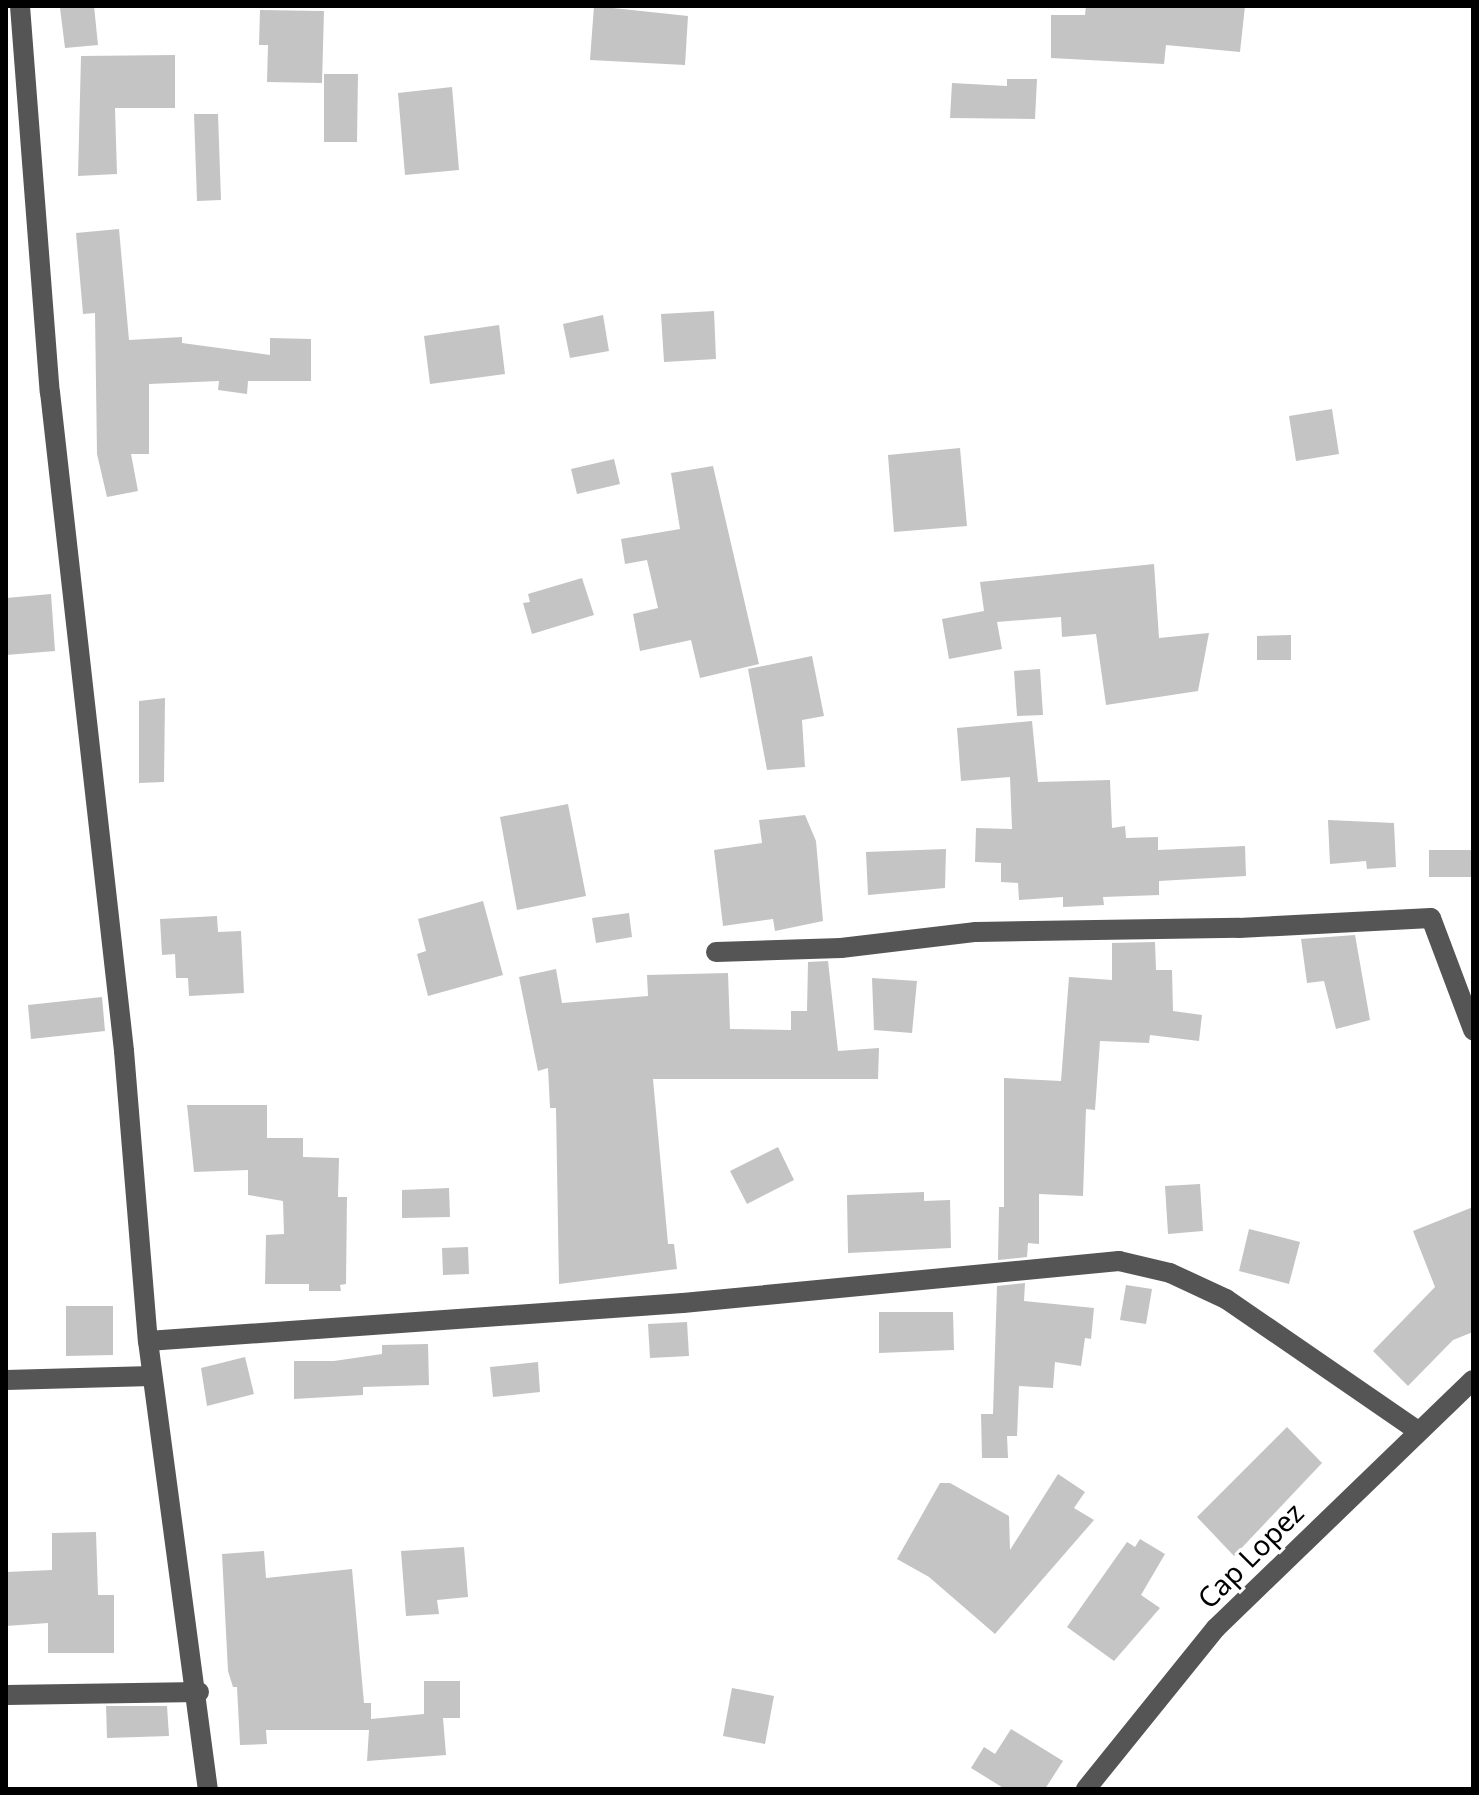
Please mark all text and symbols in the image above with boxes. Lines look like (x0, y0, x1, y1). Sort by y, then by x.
street label: Cap Lopez (1190, 1495, 1310, 1615)

